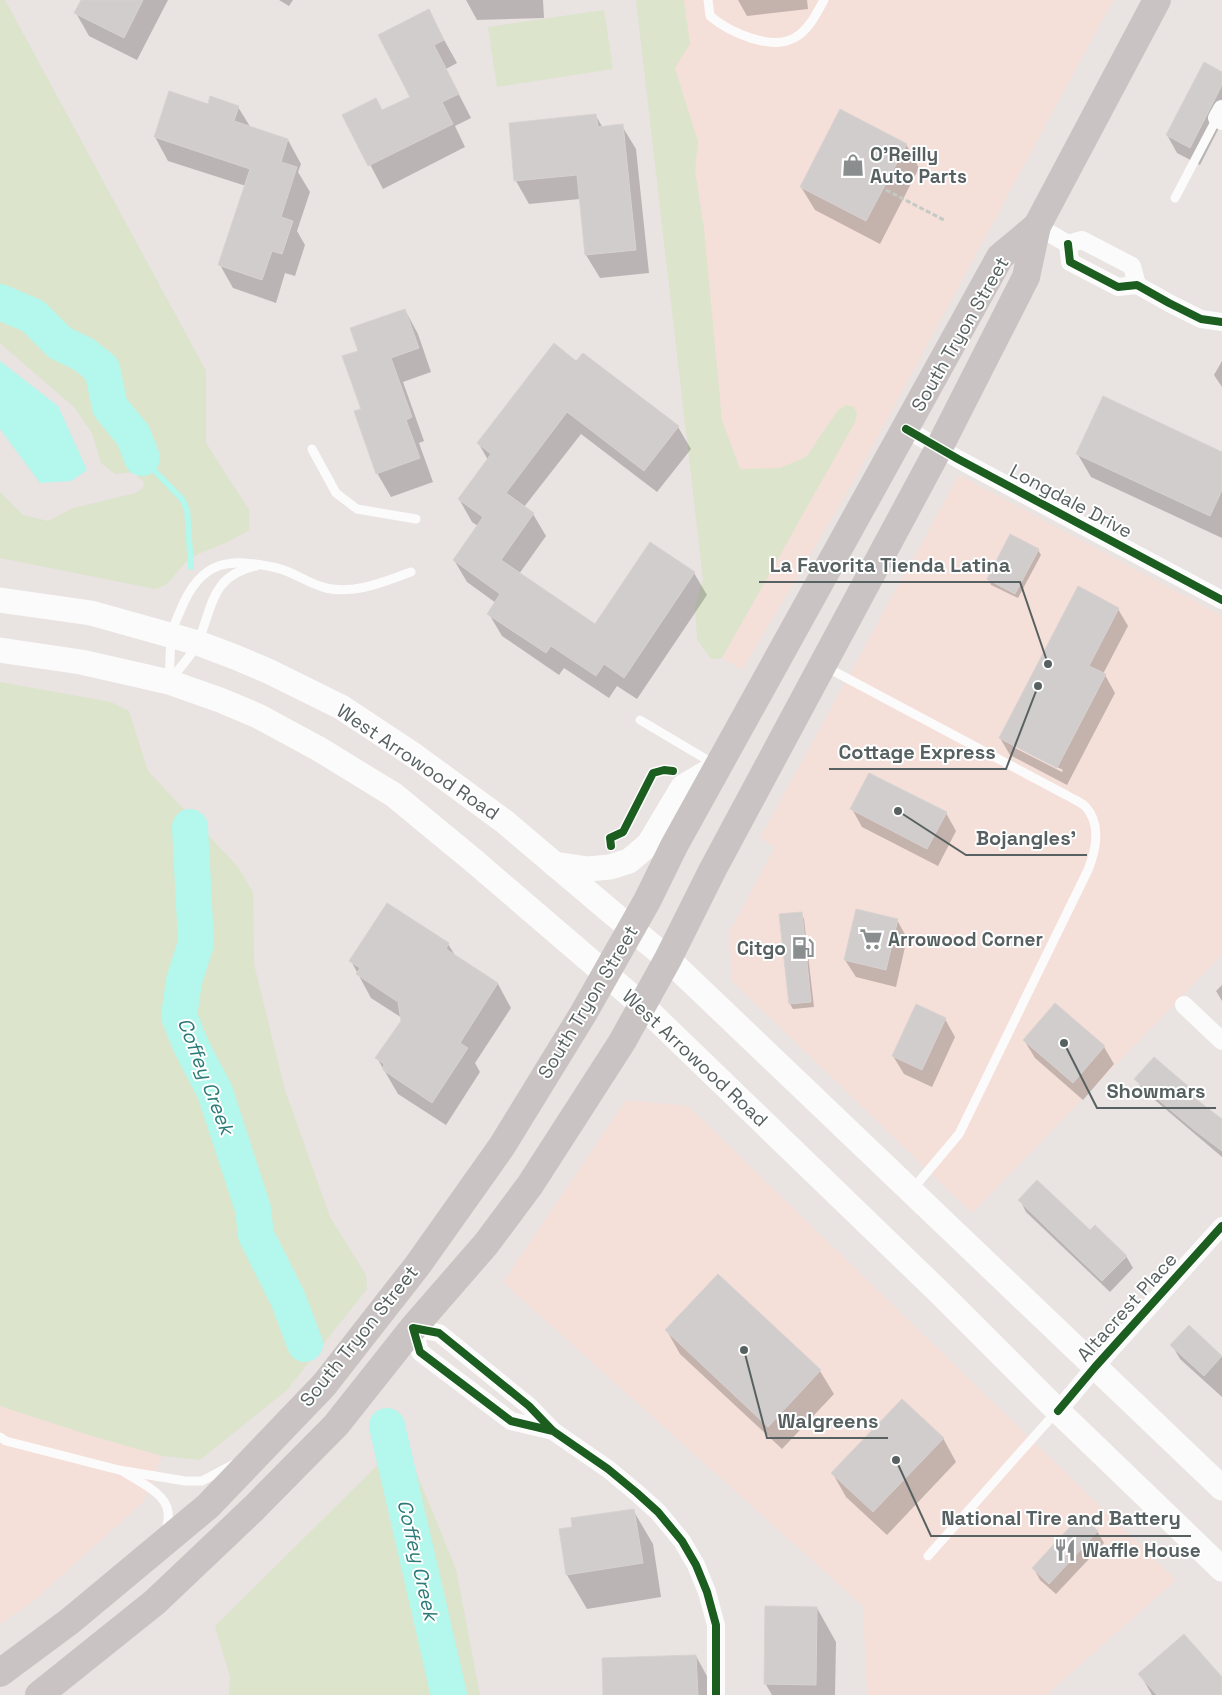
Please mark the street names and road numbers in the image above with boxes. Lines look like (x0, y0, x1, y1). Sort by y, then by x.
street label: South Tryon Street (906, 252, 1014, 416)
street label: Longdale Drive (1005, 458, 1137, 544)
street label: West Arrowood Road (332, 698, 504, 826)
street label: South Tryon Street (532, 921, 644, 1083)
street label: West Arrowood Road (617, 984, 773, 1132)
street label: Altacrest Place (1071, 1247, 1183, 1367)
street label: South Tryon Street (294, 1260, 424, 1412)

